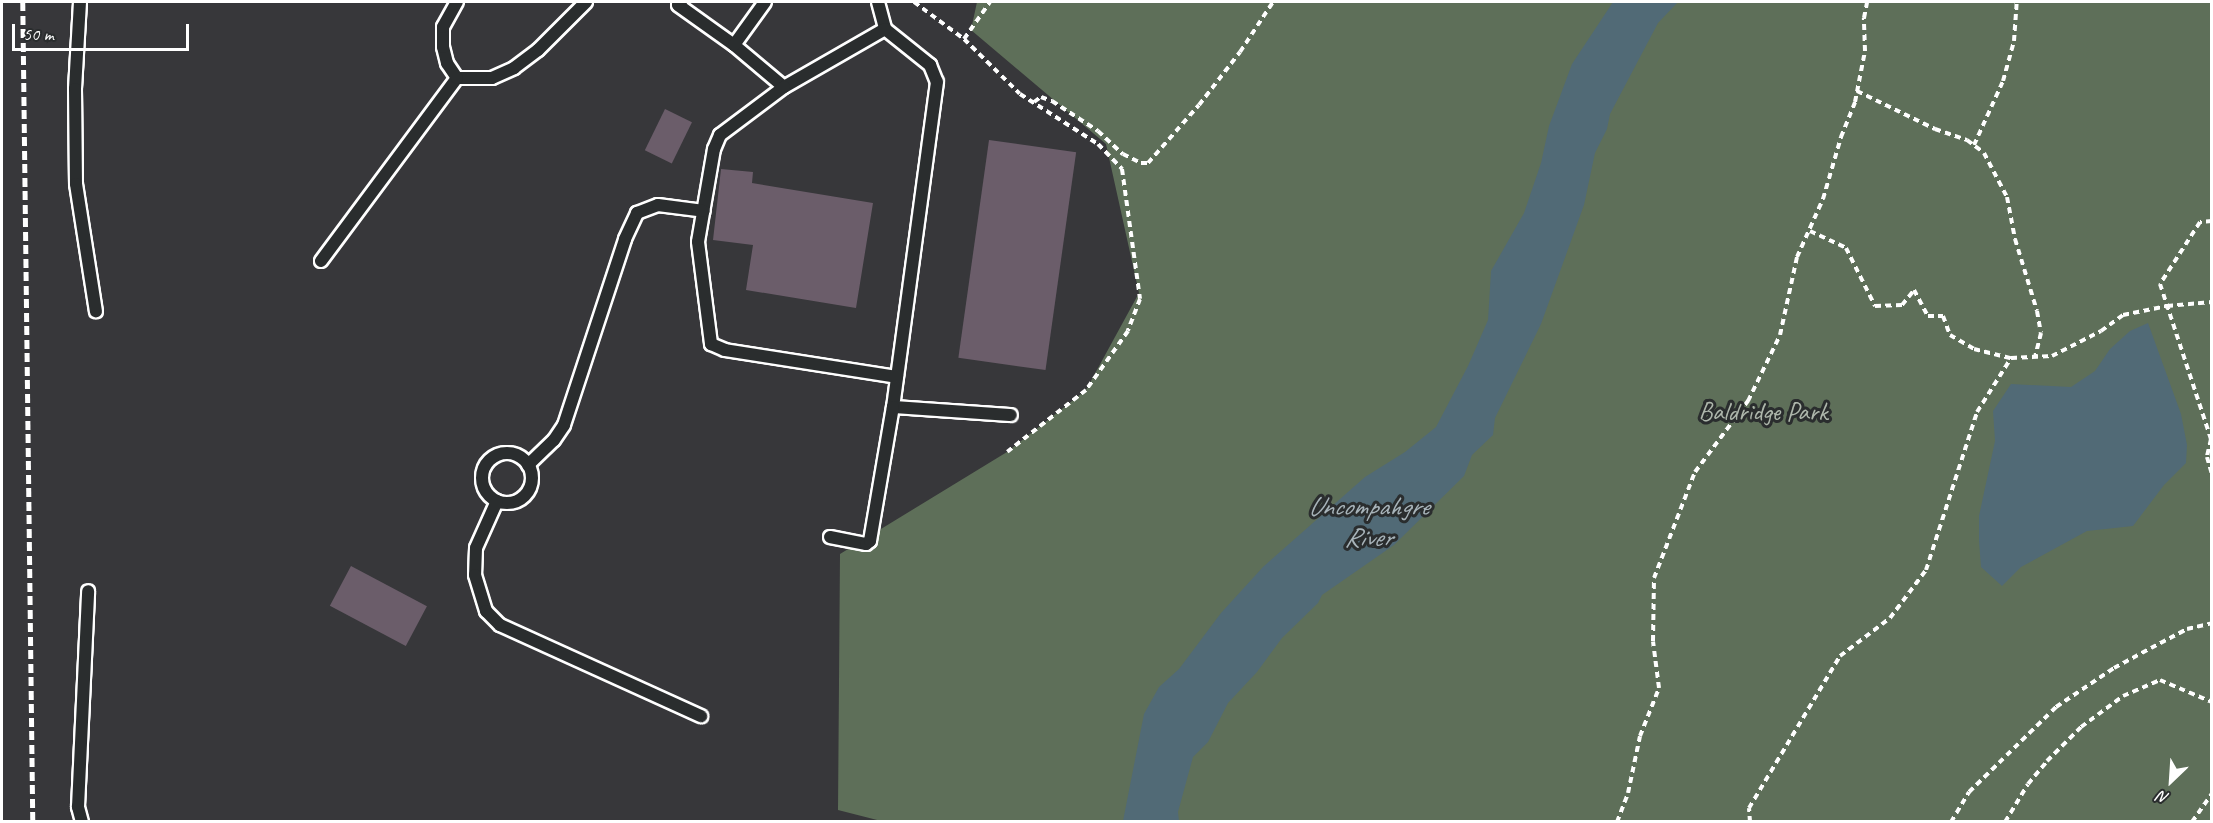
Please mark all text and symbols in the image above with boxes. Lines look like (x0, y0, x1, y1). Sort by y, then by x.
scale bar (15, 12, 192, 50)
text: 50 m (23, 23, 54, 45)
park label: Baldridge Park (1698, 396, 1828, 428)
water label: Uncompahgre River (1308, 490, 1428, 553)
north arrow (2141, 751, 2201, 811)
text: N (2155, 786, 2172, 808)

